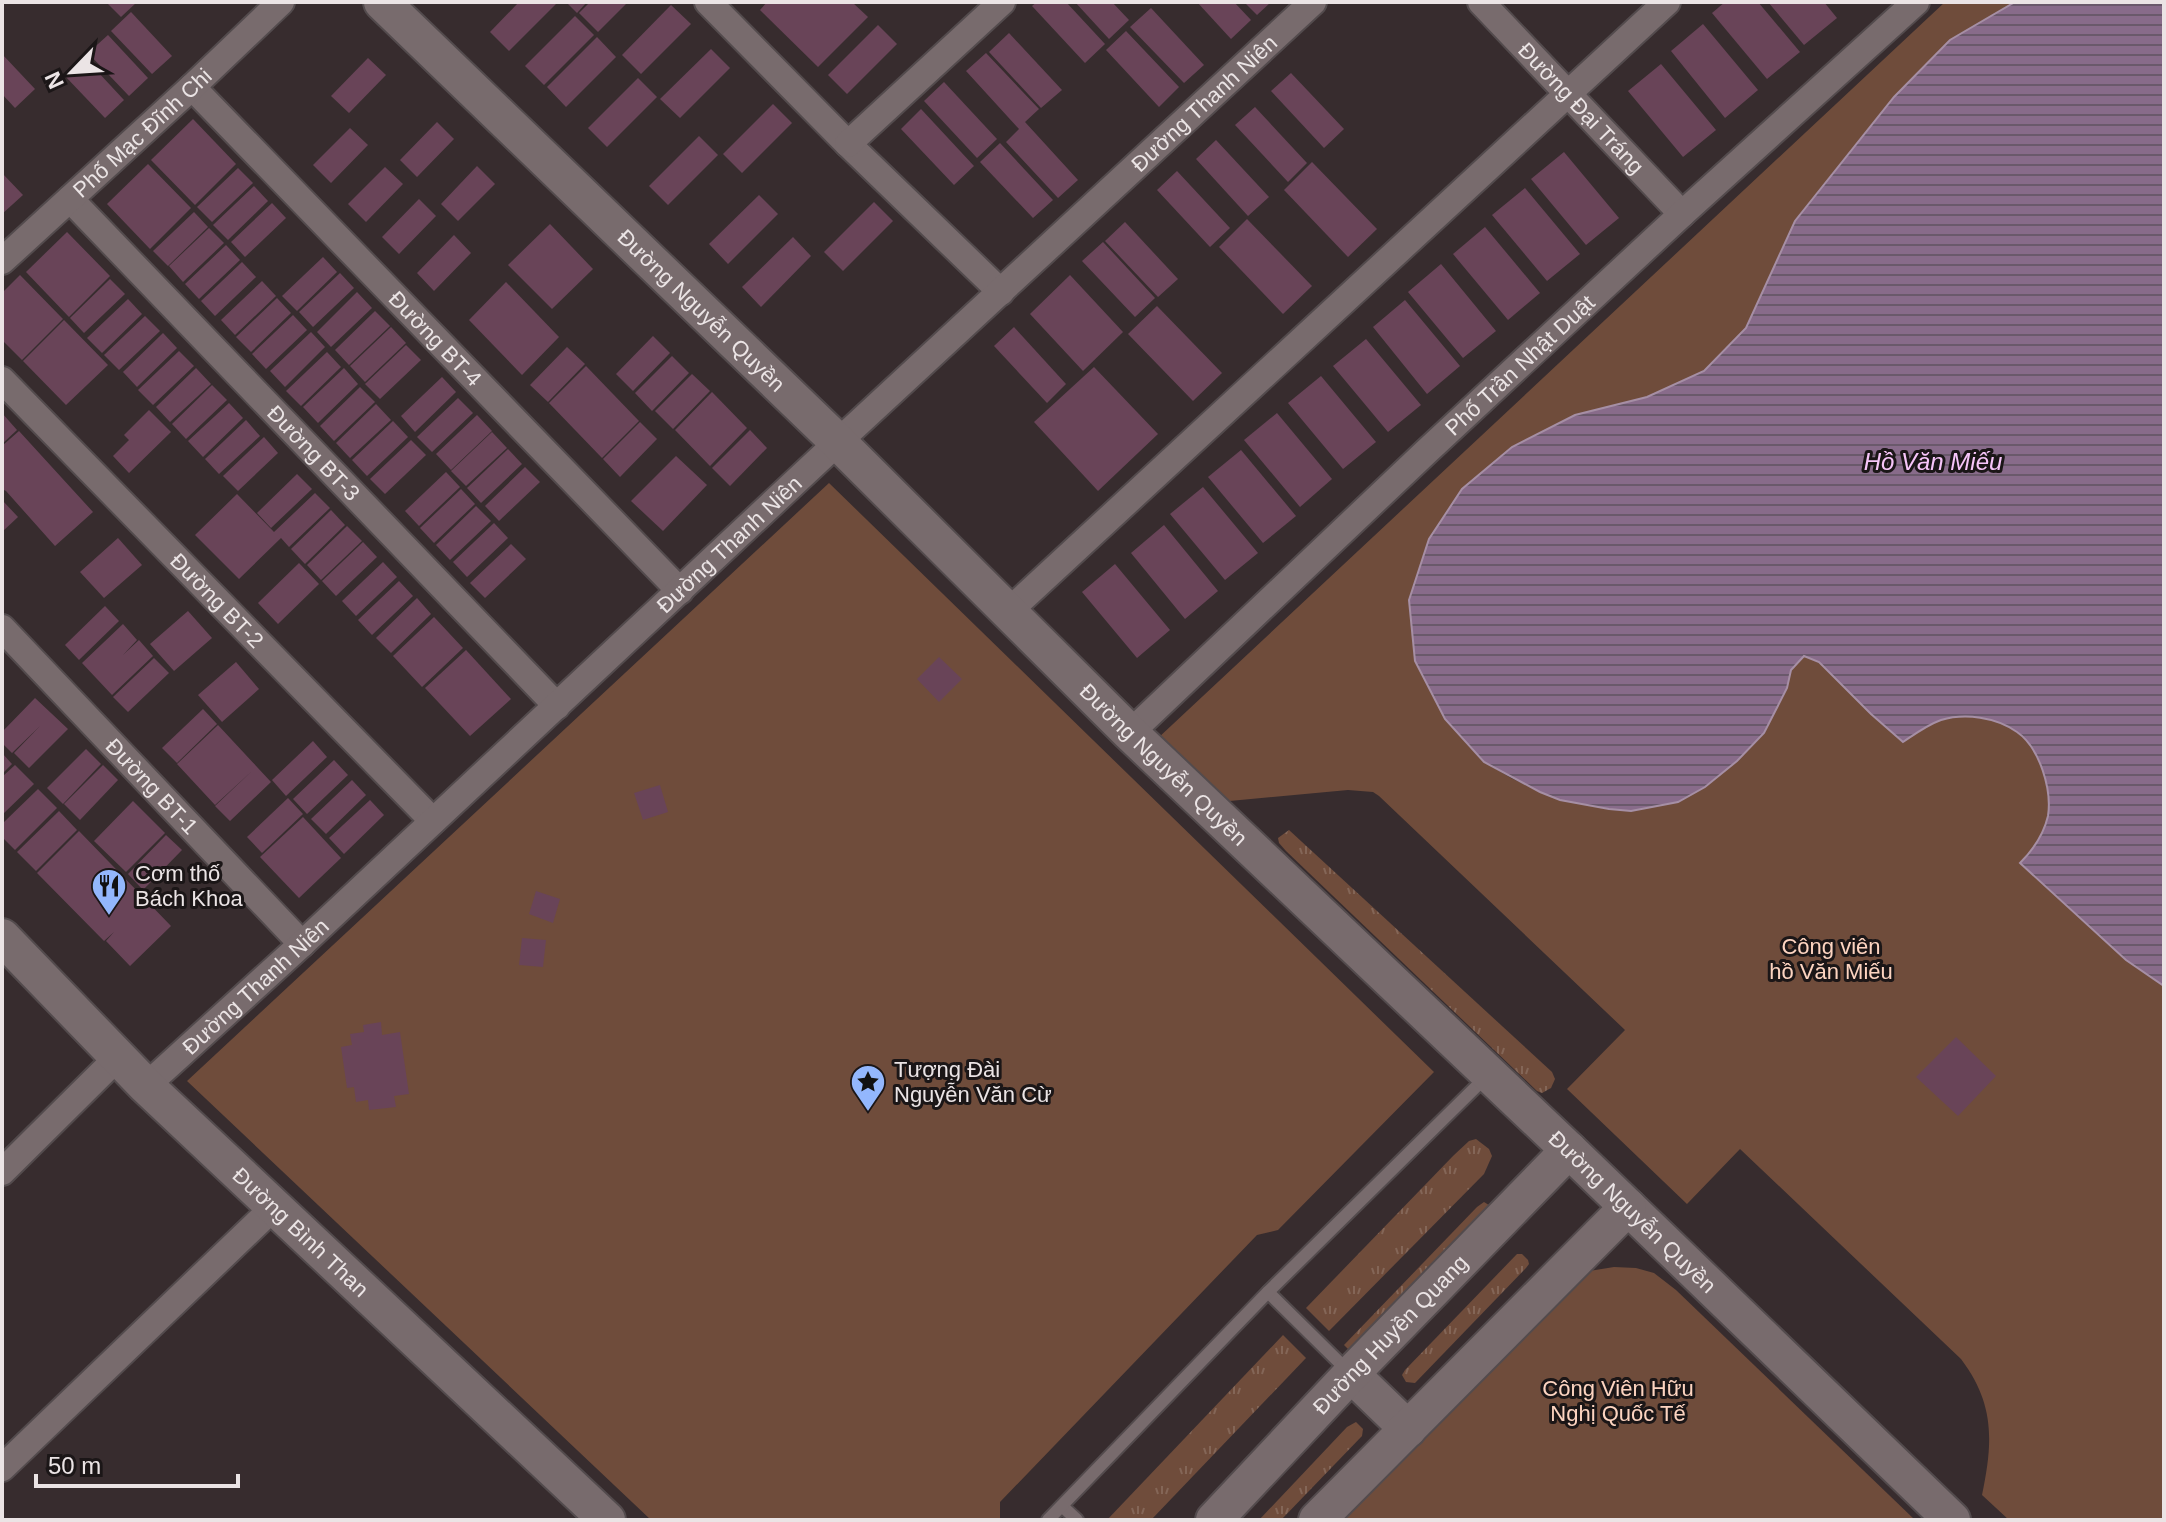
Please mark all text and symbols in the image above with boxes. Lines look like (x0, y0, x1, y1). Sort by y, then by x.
street label: Đường Thanh Niên (1126, 30, 1282, 177)
north arrow (32, 32, 112, 112)
street label: Đường Đại Tráng (1513, 38, 1649, 179)
street label: Phố Mạc Đĩnh Chi (68, 63, 217, 203)
text: N (40, 68, 69, 93)
street label: Đường Nguyễn Quyền (612, 224, 790, 397)
street label: Đường BT-4 (384, 286, 487, 391)
street label: Phố Trần Nhật Duật (1440, 290, 1600, 441)
street label: Đường BT-3 (262, 400, 365, 506)
water label: Hồ Văn Miếu (1864, 448, 2002, 475)
street label: Đường Thanh Niên (652, 471, 807, 618)
street label: Đường BT-2 (165, 548, 269, 653)
street label: Đường Nguyễn Quyền (1075, 678, 1252, 851)
street label: Đường BT-1 (101, 734, 203, 839)
place label: Cơm thố Bách Khoa (135, 861, 243, 911)
restaurant icon: Cơm thố Bách Khoa (90, 867, 128, 917)
street label: Đường Thanh Niên (177, 914, 334, 1060)
park label: Công viên hồ Văn Miếu (1769, 934, 1893, 984)
place label: Tượng Đài Nguyễn Văn Cừ (894, 1057, 1052, 1107)
place icon: Tượng Đài Nguyễn Văn Cừ (849, 1063, 887, 1113)
street label: Đường Nguyễn Quyền (1544, 1126, 1721, 1298)
street label: Đường Bình Than (228, 1162, 374, 1302)
street label: Đường Huyền Quang (1308, 1250, 1473, 1419)
park label: Công Viên Hữu Nghị Quốc Tế (1542, 1376, 1694, 1426)
scale bar (36, 1438, 238, 1488)
text: 50 m (48, 1452, 101, 1479)

